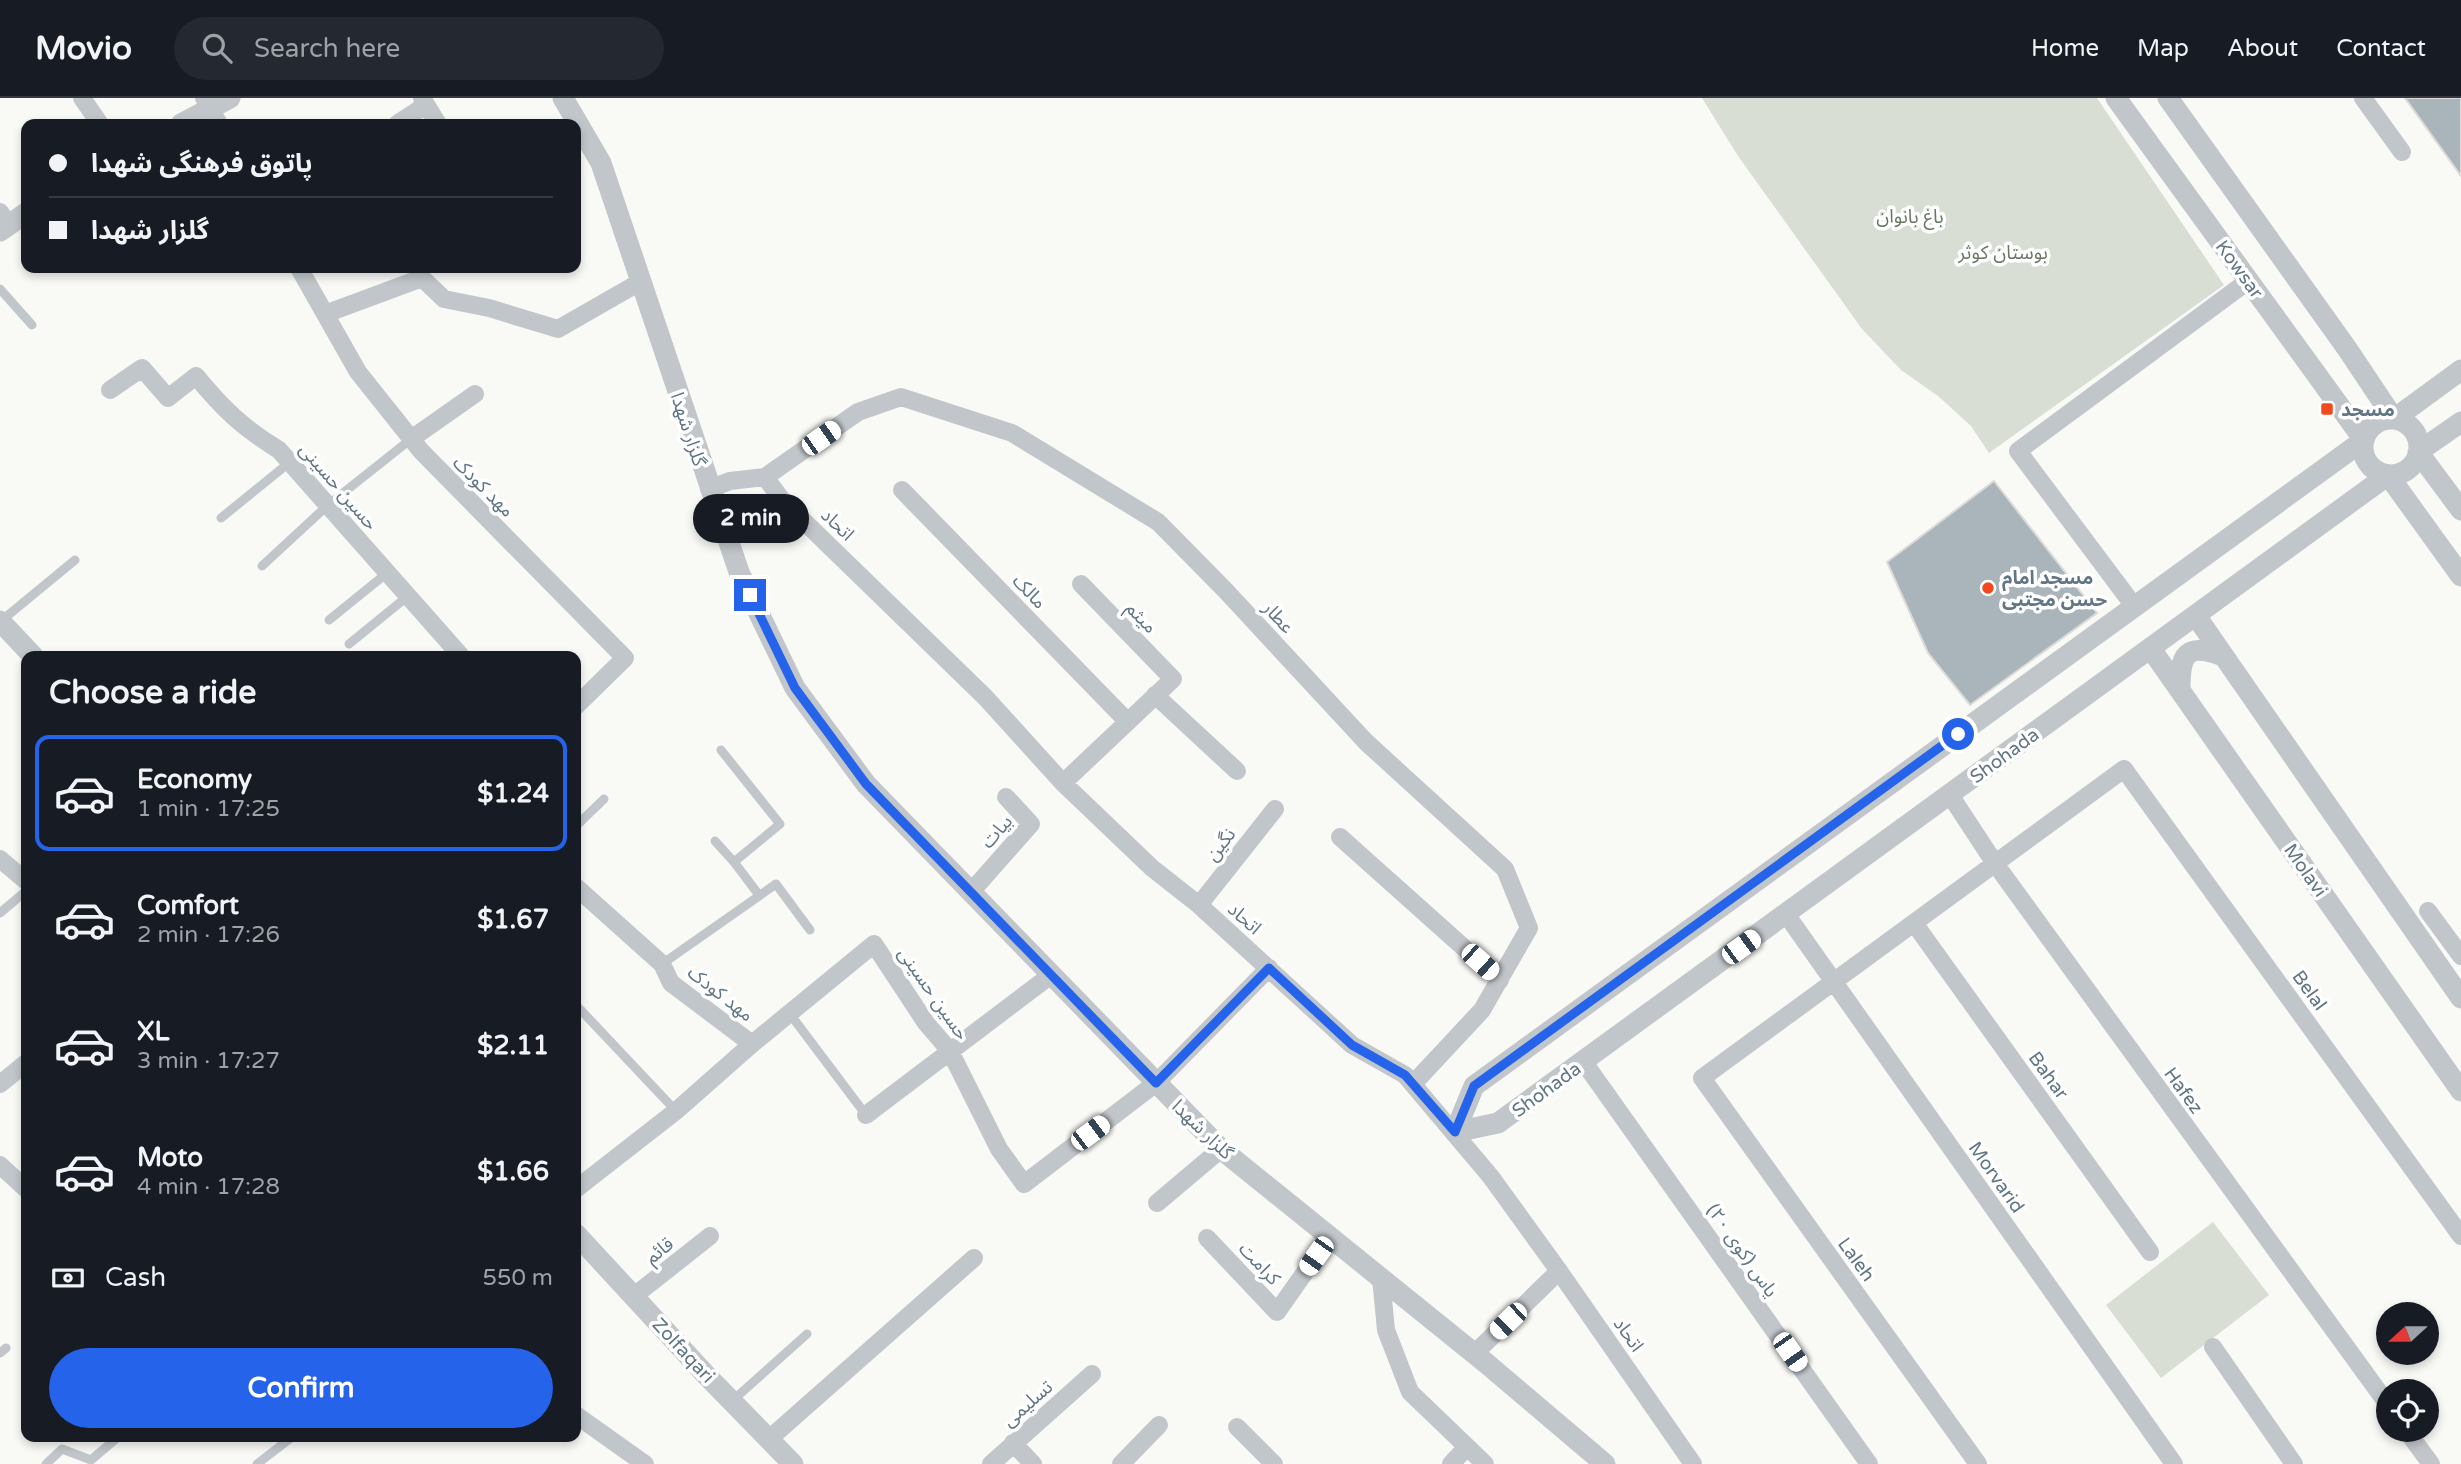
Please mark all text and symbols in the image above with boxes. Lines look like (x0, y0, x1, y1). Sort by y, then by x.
search box (174, 17, 664, 80)
text: Movio (35, 29, 132, 68)
icon: search (198, 29, 236, 67)
text: Search here (254, 33, 400, 64)
text: Home (2031, 34, 2099, 63)
text: Map (2137, 34, 2189, 63)
text: About (2227, 34, 2298, 63)
text: Contact (2336, 34, 2426, 63)
text: پاتوق فرهنگی شهدا (91, 148, 313, 179)
park label: باغ بانوان (1876, 206, 1944, 230)
text: گلزار شهدا (91, 215, 209, 246)
street label: Kowsar (2211, 236, 2268, 303)
park label: بوستان کوثر (1957, 242, 2048, 264)
street label: گلزار شهدا (666, 390, 711, 470)
place label: مسجد (2341, 399, 2395, 421)
marker: مسجد (2319, 401, 2335, 417)
car (798, 417, 845, 459)
street label: حسین حسینی (294, 439, 382, 535)
street label: مهد کودک (448, 452, 518, 522)
callout: 2 min (692, 494, 808, 542)
text: 2 min (720, 504, 782, 532)
street label: اتحاد (816, 504, 858, 545)
place label: مسجد امام حسن مجتبی (2002, 567, 2107, 611)
street label: مالک (1008, 570, 1051, 613)
route end (734, 579, 766, 611)
marker: مسجد امام حسن مجتبی (1980, 580, 1996, 596)
street label: عطار (1258, 596, 1298, 638)
street label: میثم (1119, 598, 1161, 640)
text: Choose a ride (49, 674, 256, 712)
route start (1942, 718, 1974, 750)
street label: Shohada (1966, 724, 2043, 788)
icon: car (53, 762, 116, 825)
text: Economy (137, 764, 252, 795)
text: $1.24 (477, 778, 549, 809)
text: 1 min · 17:25 (137, 795, 280, 823)
street label: بیات (976, 811, 1017, 853)
street label: نگین (1201, 824, 1240, 865)
street label: Molavi (2279, 840, 2331, 901)
icon: car (53, 888, 116, 951)
text: Comfort (137, 890, 239, 921)
street label: اتحاد (1223, 898, 1265, 939)
text: $1.67 (477, 904, 549, 935)
text: 2 min · 17:26 (137, 921, 280, 949)
car (1718, 926, 1765, 968)
car (1458, 940, 1503, 984)
street label: حسین حسینی (893, 943, 973, 1044)
street label: مهد کودک (683, 961, 758, 1026)
street label: Belal (2287, 966, 2331, 1015)
icon: car (53, 1014, 116, 1077)
text: XL (137, 1016, 169, 1047)
text: $2.11 (477, 1030, 549, 1061)
text: 3 min · 17:27 (137, 1047, 280, 1075)
street label: Bahar (2024, 1048, 2073, 1104)
street label: Shohada (1508, 1058, 1585, 1122)
street label: Hafez (2159, 1063, 2207, 1118)
street label: گلزار شهدا (1167, 1095, 1238, 1165)
car (1067, 1112, 1114, 1154)
street label: Morvarid (1964, 1138, 2029, 1217)
icon: car (53, 1140, 116, 1203)
text: Moto (137, 1142, 203, 1173)
text: $1.66 (477, 1156, 549, 1187)
text: 4 min · 17:28 (137, 1173, 280, 1201)
street label: یاس (کوی ۲۰) (1702, 1200, 1782, 1301)
street label: قائم (641, 1233, 680, 1271)
car (1296, 1233, 1337, 1279)
street label: Laleh (1833, 1233, 1879, 1286)
street label: کرامت (1234, 1238, 1285, 1290)
icon: cash (49, 1259, 87, 1297)
text: Cash (105, 1262, 166, 1293)
text: 550 m (483, 1264, 553, 1292)
car (1486, 1299, 1531, 1343)
north arrow (2376, 1302, 2440, 1365)
map controls (2376, 1302, 2439, 1442)
street label: اتحاد (1609, 1313, 1648, 1356)
street label: Zolfaqari (648, 1314, 719, 1388)
car (1770, 1329, 1811, 1375)
button: Confirm (49, 1348, 553, 1428)
street label: تسلیمی (998, 1376, 1057, 1432)
button: locate (2376, 1379, 2439, 1442)

